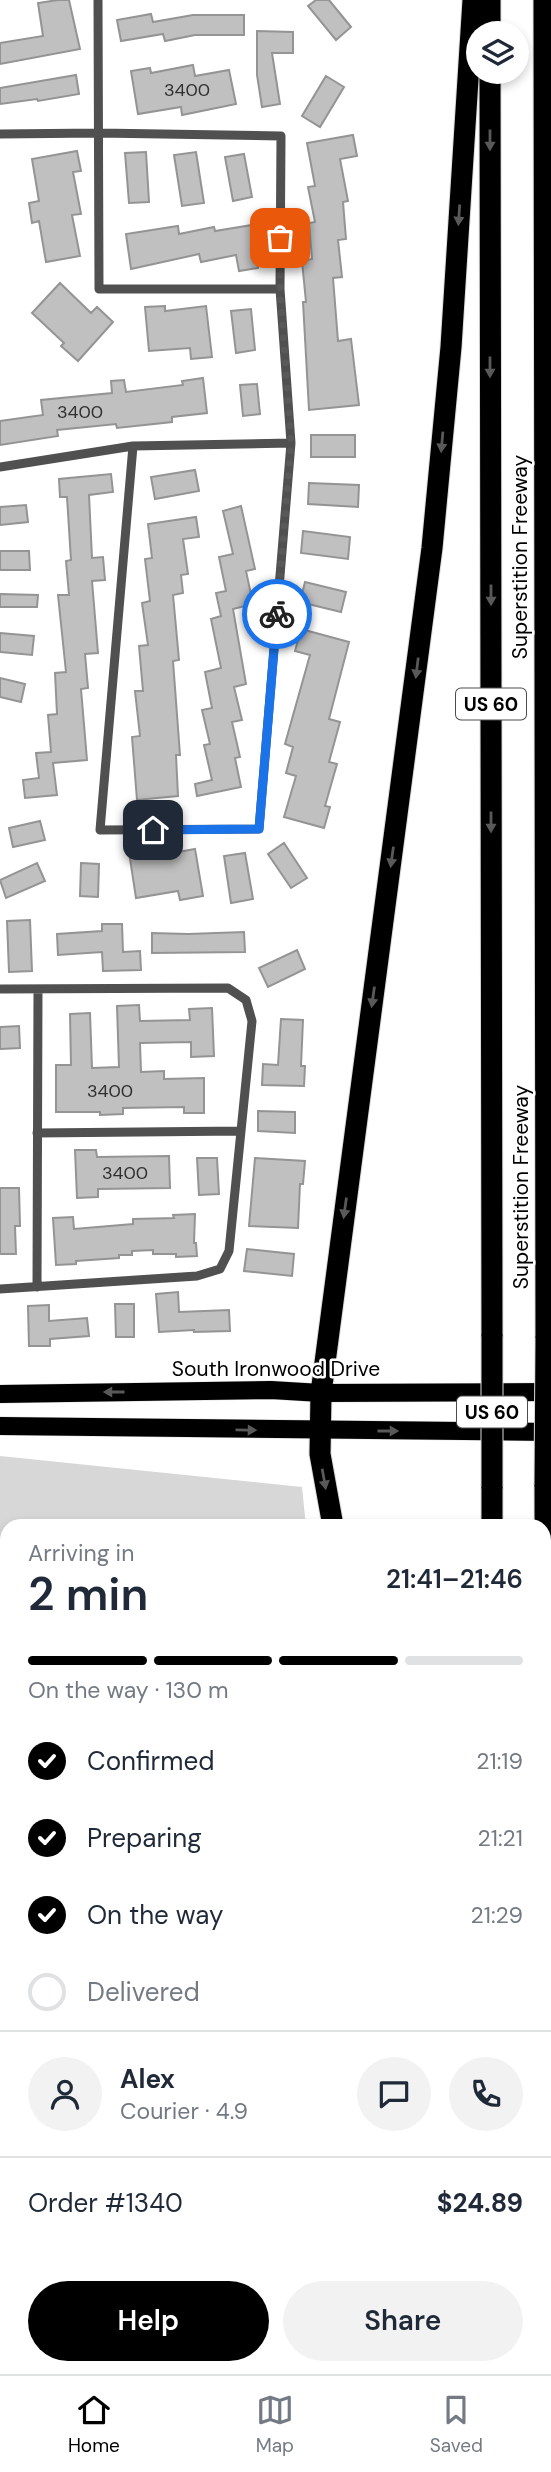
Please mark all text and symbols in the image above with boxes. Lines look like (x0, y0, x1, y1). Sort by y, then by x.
map controls (466, 21, 529, 84)
button: layers (466, 21, 529, 84)
house number: 3400 (164, 78, 210, 102)
one-way arrow (484, 129, 496, 151)
one-way arrow (453, 204, 464, 226)
pin (250, 208, 310, 268)
icon: bag (261, 219, 299, 257)
one-way arrow (484, 357, 496, 379)
house number: 3400 (57, 400, 103, 424)
one-way arrow (436, 431, 447, 453)
street label: Superstition Freeway (506, 455, 534, 659)
courier (242, 579, 312, 649)
one-way arrow (485, 584, 497, 606)
icon: bike (258, 595, 296, 633)
one-way arrow (411, 657, 422, 679)
road number: US 60 (456, 688, 526, 720)
pin (123, 800, 183, 860)
icon: home (134, 811, 172, 849)
one-way arrow (485, 812, 497, 834)
one-way arrow (387, 846, 398, 868)
one-way arrow (368, 986, 379, 1008)
house number: 3400 (87, 1079, 133, 1103)
street label: Superstition Freeway (507, 1085, 535, 1289)
house number: 3400 (102, 1161, 148, 1185)
one-way arrow (339, 1198, 350, 1220)
street label: South Ironwood Drive (172, 1355, 380, 1383)
one-way arrow (103, 1386, 125, 1398)
road number: US 60 (457, 1396, 527, 1428)
one-way arrow (235, 1424, 257, 1436)
one-way arrow (377, 1425, 399, 1437)
one-way arrow (319, 1468, 330, 1490)
text: Arriving in (28, 1538, 134, 1568)
text: 21:41–21:46 (386, 1562, 523, 1596)
text: 2 min (28, 1564, 148, 1624)
text: On the way · 130 m (28, 1675, 229, 1705)
icon: check (28, 1742, 66, 1780)
text: Confirmed (87, 1744, 214, 1778)
text: 21:19 (476, 1746, 523, 1776)
icon: check (28, 1819, 66, 1857)
text: Preparing (87, 1821, 202, 1855)
text: 21:21 (478, 1823, 523, 1853)
icon: check (28, 1896, 66, 1934)
text: On the way (87, 1898, 223, 1932)
text: 21:29 (470, 1900, 523, 1930)
text: Delivered (87, 1975, 200, 2009)
button: person (28, 2057, 102, 2131)
button: chat (357, 2057, 431, 2131)
button: phone (449, 2057, 523, 2131)
text: Alex (120, 2062, 175, 2096)
text: Courier · 4.9 (120, 2096, 248, 2126)
text: Order #1340 (28, 2186, 183, 2220)
text: $24.89 (437, 2186, 523, 2220)
button: Help (28, 2281, 269, 2361)
button: Share (283, 2281, 523, 2361)
tab: Home (68, 2391, 120, 2458)
tab: Map (256, 2391, 294, 2458)
tab: Saved (430, 2391, 483, 2458)

